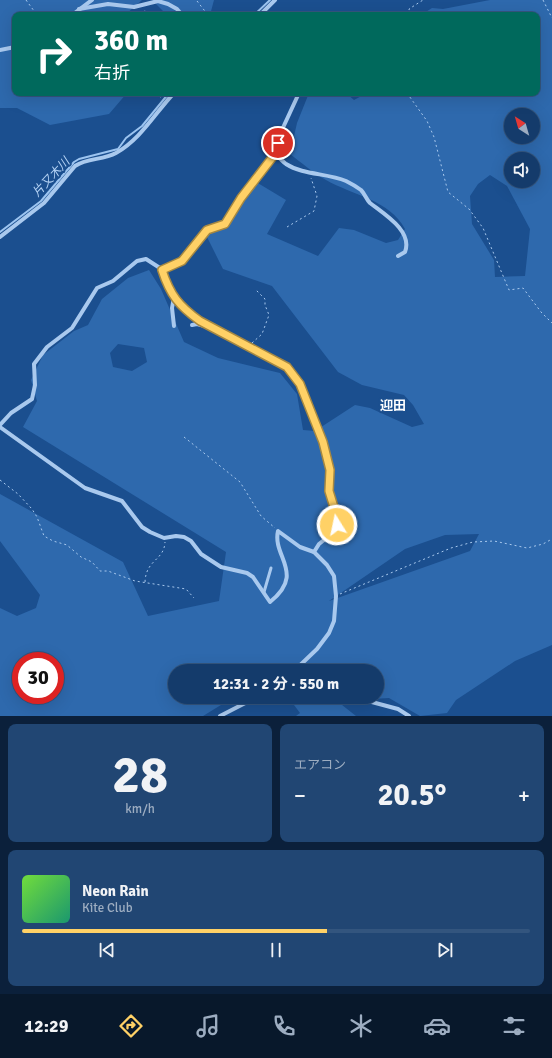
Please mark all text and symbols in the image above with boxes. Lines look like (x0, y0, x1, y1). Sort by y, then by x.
text: 360 m (94, 24, 168, 58)
icon: right (28, 28, 80, 80)
text: 右折 (94, 62, 130, 84)
north arrow (504, 108, 540, 144)
map controls (504, 108, 540, 188)
pin (261, 126, 295, 160)
icon: arrive (267, 132, 289, 154)
button: sound (504, 152, 540, 188)
water label: 片又木川 (30, 153, 75, 200)
district label: 迎田 (380, 398, 406, 414)
position arrow (316, 504, 358, 546)
speed limit sign: 30 (12, 652, 64, 704)
text: 12:31 · 2 分 · 550 m (213, 675, 339, 693)
text: 28 (112, 743, 168, 807)
text: エアコン (294, 757, 346, 773)
text: 20.5° (377, 777, 447, 814)
text: − (294, 782, 306, 809)
text: + (518, 782, 530, 809)
text: km/h (125, 801, 155, 817)
text: Neon Rain (82, 882, 149, 900)
text: Kite Club (82, 900, 133, 916)
icon: previous (96, 939, 118, 961)
icon: pause (265, 939, 287, 961)
icon: next (434, 939, 456, 961)
icon: directions (117, 1012, 145, 1040)
icon: music (194, 1012, 222, 1040)
icon: phone (270, 1012, 298, 1040)
icon: climate (347, 1012, 375, 1040)
icon: car (423, 1012, 451, 1040)
icon: filters (500, 1012, 528, 1040)
text: 12:29 (24, 1015, 68, 1037)

